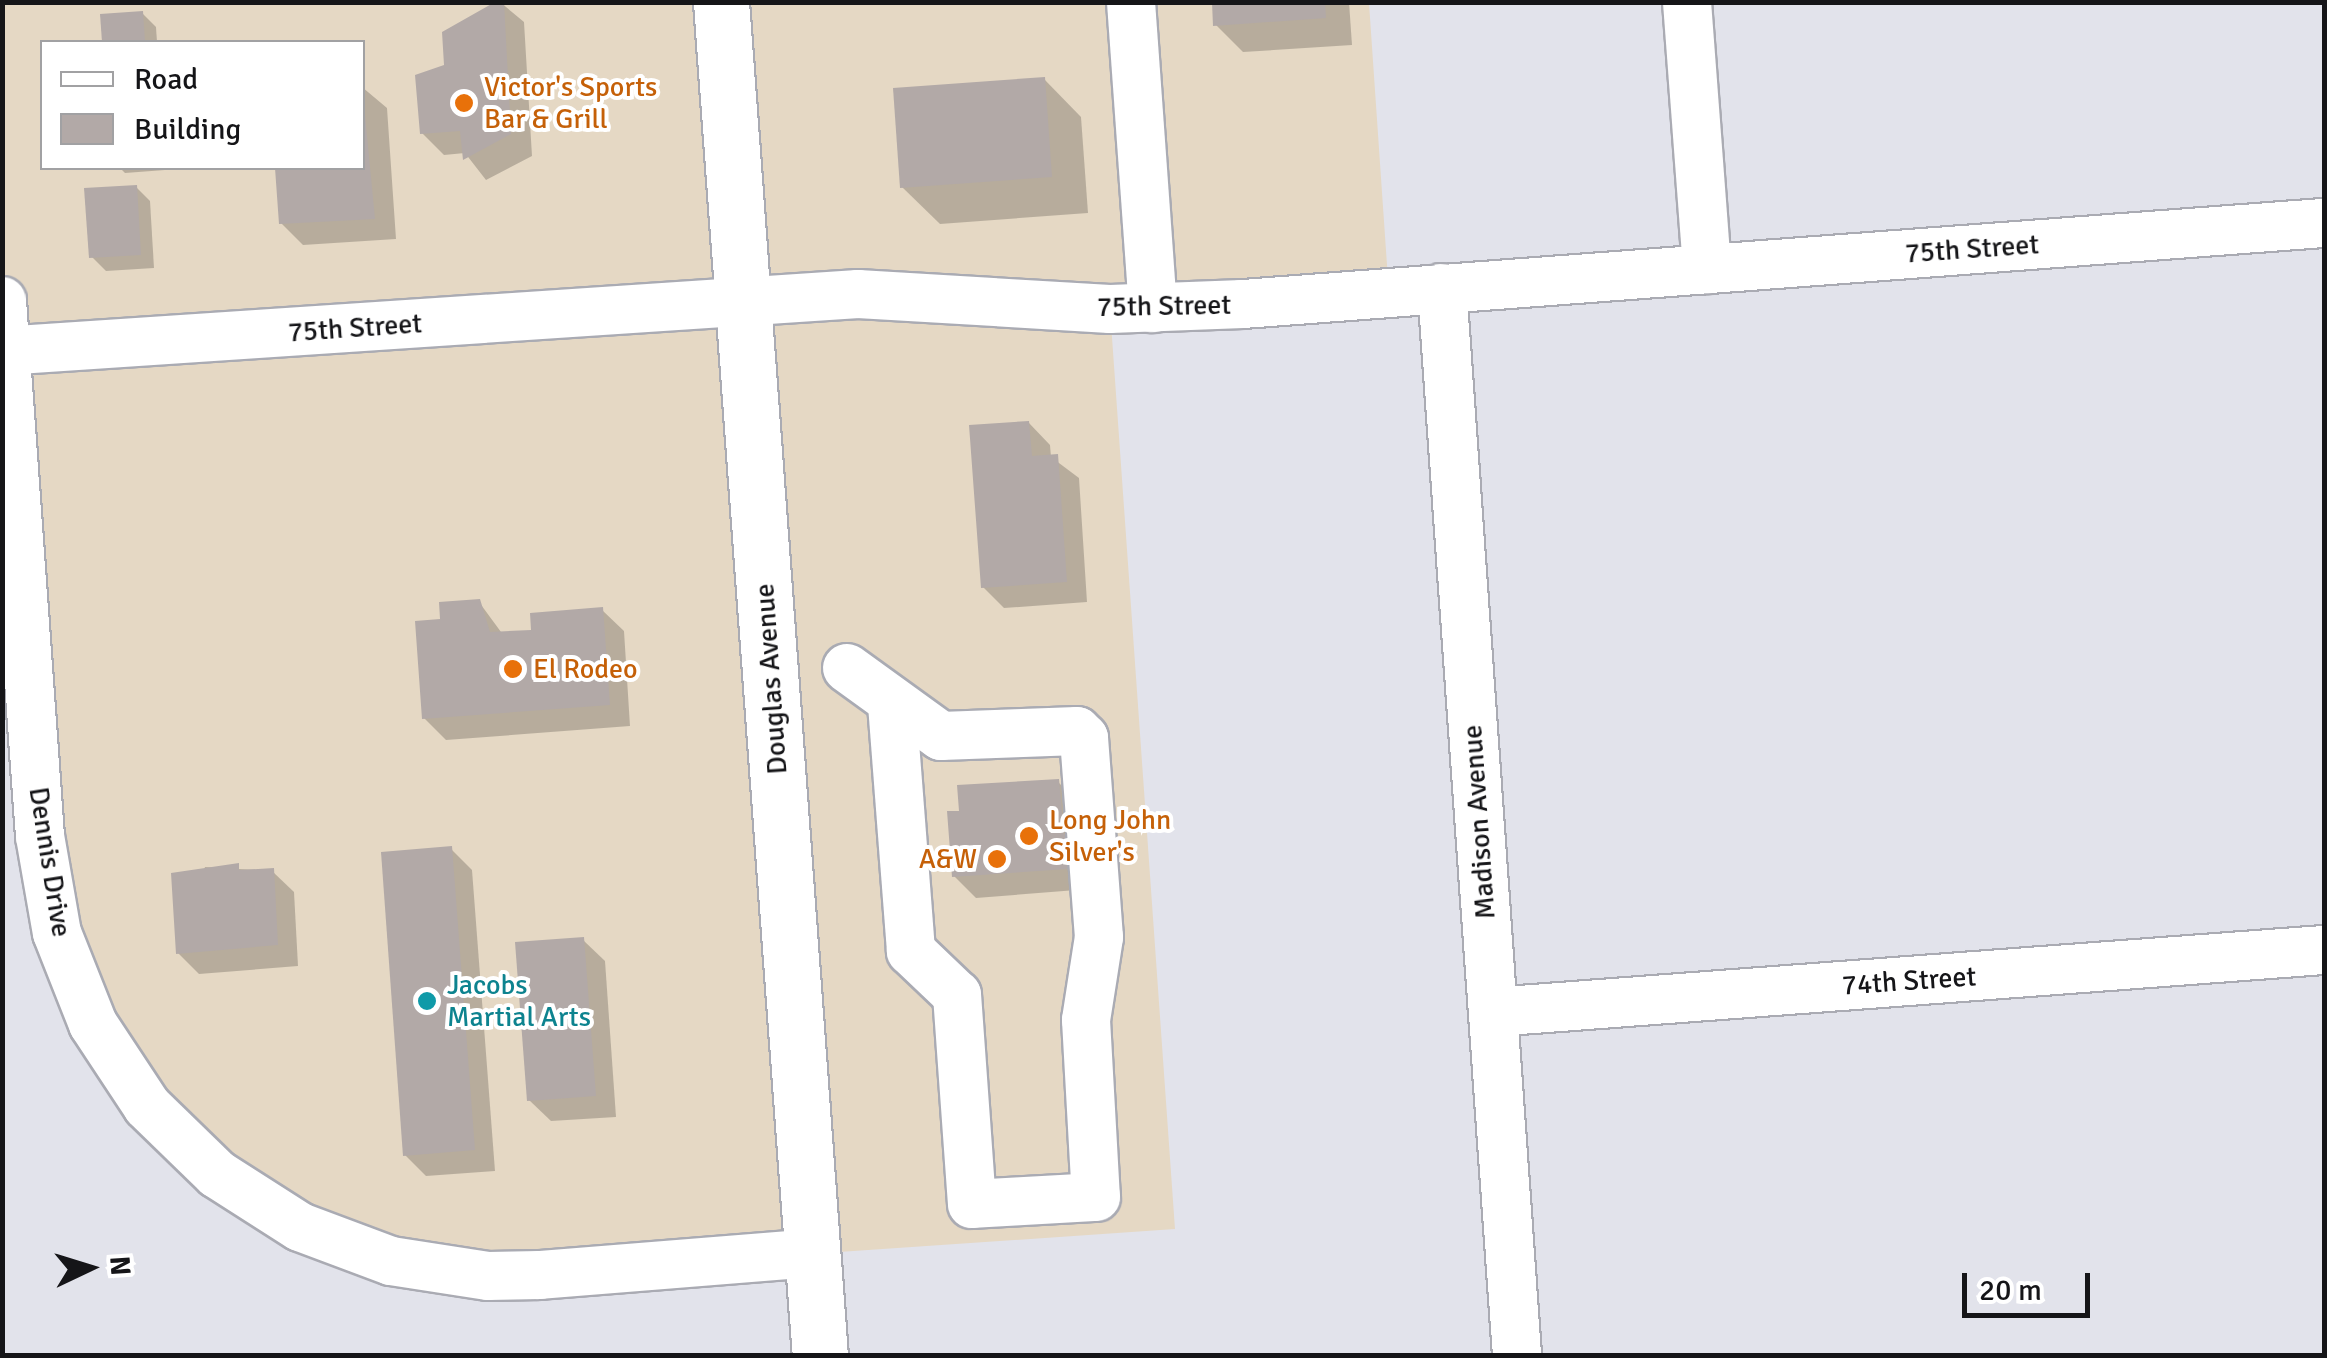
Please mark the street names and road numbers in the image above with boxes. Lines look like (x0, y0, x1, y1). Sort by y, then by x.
street label: 75th Street (1904, 228, 2040, 270)
street label: 75th Street (1097, 288, 1231, 324)
street label: 75th Street (287, 307, 423, 349)
street label: Douglas Avenue (748, 582, 794, 776)
street label: Madison Avenue (1455, 724, 1503, 920)
street label: Dennis Drive (22, 785, 78, 939)
street label: 74th Street (1841, 960, 1977, 1002)

